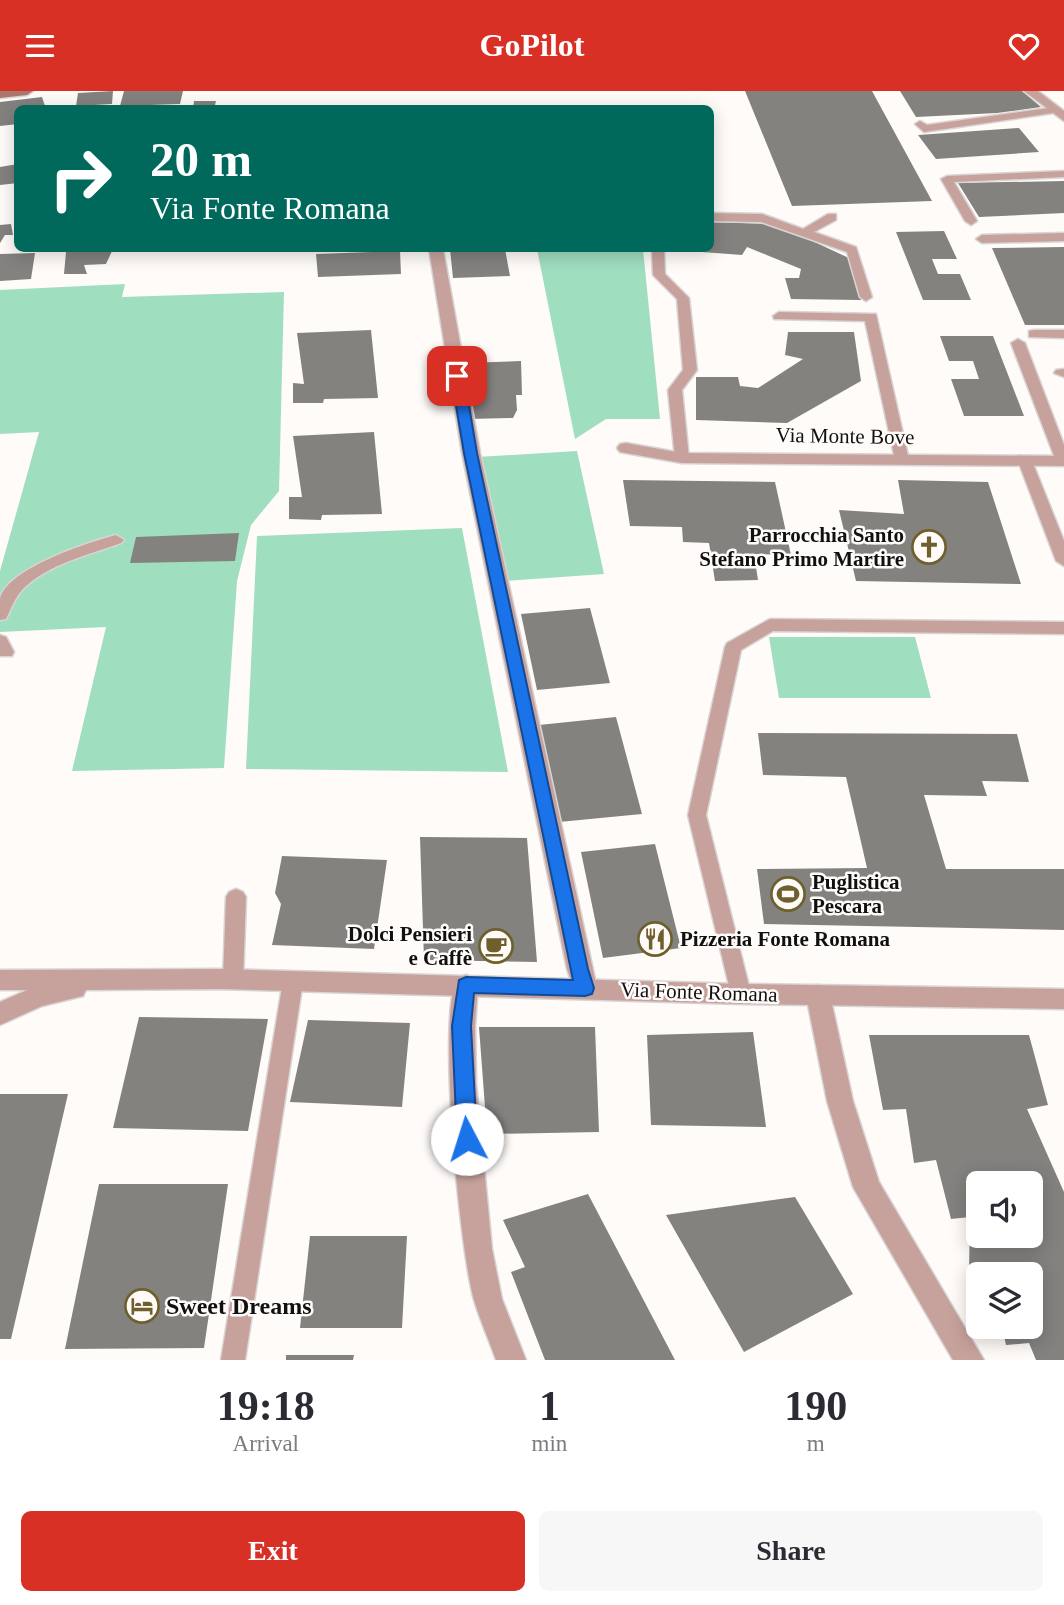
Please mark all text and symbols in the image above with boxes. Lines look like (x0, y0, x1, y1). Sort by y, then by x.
icon: menu (21, 27, 59, 65)
text: GoPilot (480, 27, 584, 63)
icon: heart (1005, 27, 1043, 65)
text: 20 m (150, 132, 252, 187)
icon: right (35, 133, 126, 224)
text: Via Fonte Romana (150, 190, 390, 226)
pin (427, 346, 487, 406)
icon: arrive (438, 357, 476, 395)
street label: Via Monte Bove (775, 423, 915, 449)
place label: Parrocchia Santo Stefano Primo Martire (699, 523, 904, 571)
church icon: Parrocchia Santo Stefano Primo Martire (910, 528, 948, 566)
place label: Puglistica Pescara (812, 870, 900, 918)
sports icon: Puglistica Pescara (769, 875, 807, 913)
restaurant icon: Pizzeria Fonte Romana (636, 920, 674, 958)
place label: Dolci Pensieri e Caffè (348, 922, 472, 970)
cafe icon: Dolci Pensieri e Caffè (477, 927, 515, 965)
place label: Pizzeria Fonte Romana (680, 927, 890, 951)
street label: Via Fonte Romana (620, 977, 779, 1007)
position arrow (430, 1102, 504, 1176)
map controls (966, 1171, 1043, 1339)
button: sound (966, 1171, 1043, 1248)
button: layers (966, 1262, 1043, 1339)
hotel icon: Sweet Dreams (123, 1287, 161, 1325)
place label: Sweet Dreams (166, 1293, 312, 1319)
text: 19:18 (217, 1383, 315, 1429)
text: 1 (539, 1383, 560, 1429)
text: 190 (784, 1383, 847, 1429)
text: Arrival (233, 1431, 299, 1456)
text: min (532, 1431, 567, 1456)
text: m (807, 1431, 825, 1456)
button: Exit (21, 1511, 525, 1591)
button: Share (539, 1511, 1043, 1591)

